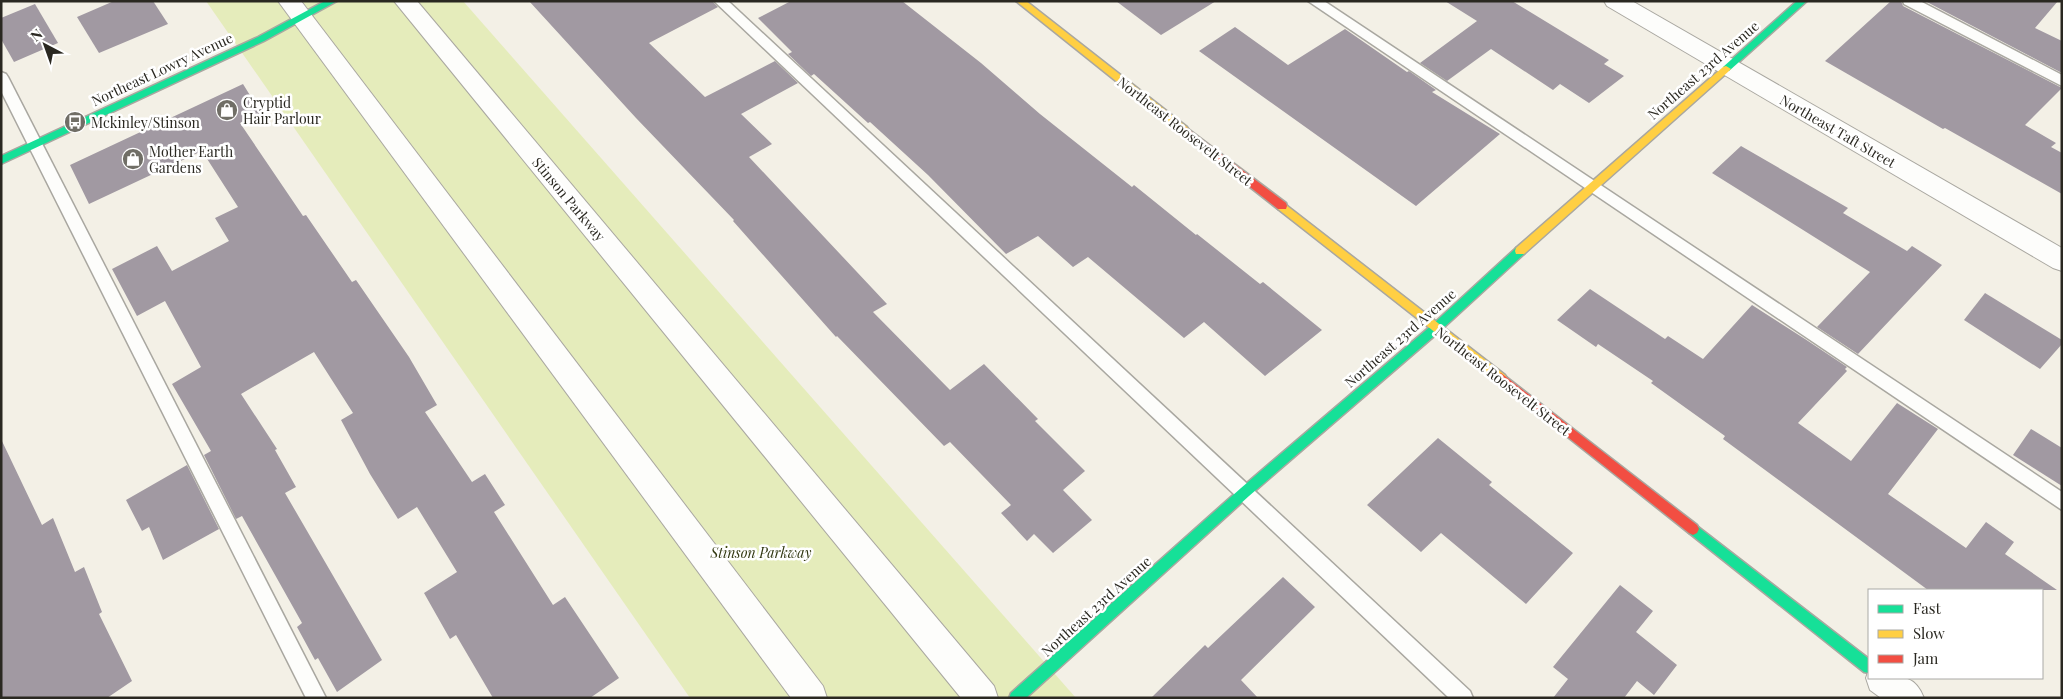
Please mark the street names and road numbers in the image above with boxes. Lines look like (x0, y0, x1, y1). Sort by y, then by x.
street label: Northeast 23rd Avenue (1643, 16, 1763, 124)
street label: Northeast Lowry Avenue (88, 28, 236, 110)
street label: Northeast Roosevelt Street (1114, 72, 1257, 190)
street label: Northeast Taft Street (1777, 90, 1900, 172)
street label: Stinson Parkway (528, 153, 610, 245)
street label: Northeast 23rd Avenue (1340, 284, 1460, 392)
street label: Northeast Roosevelt Street (1432, 322, 1575, 440)
street label: Northeast 23rd Avenue (1037, 552, 1155, 660)

